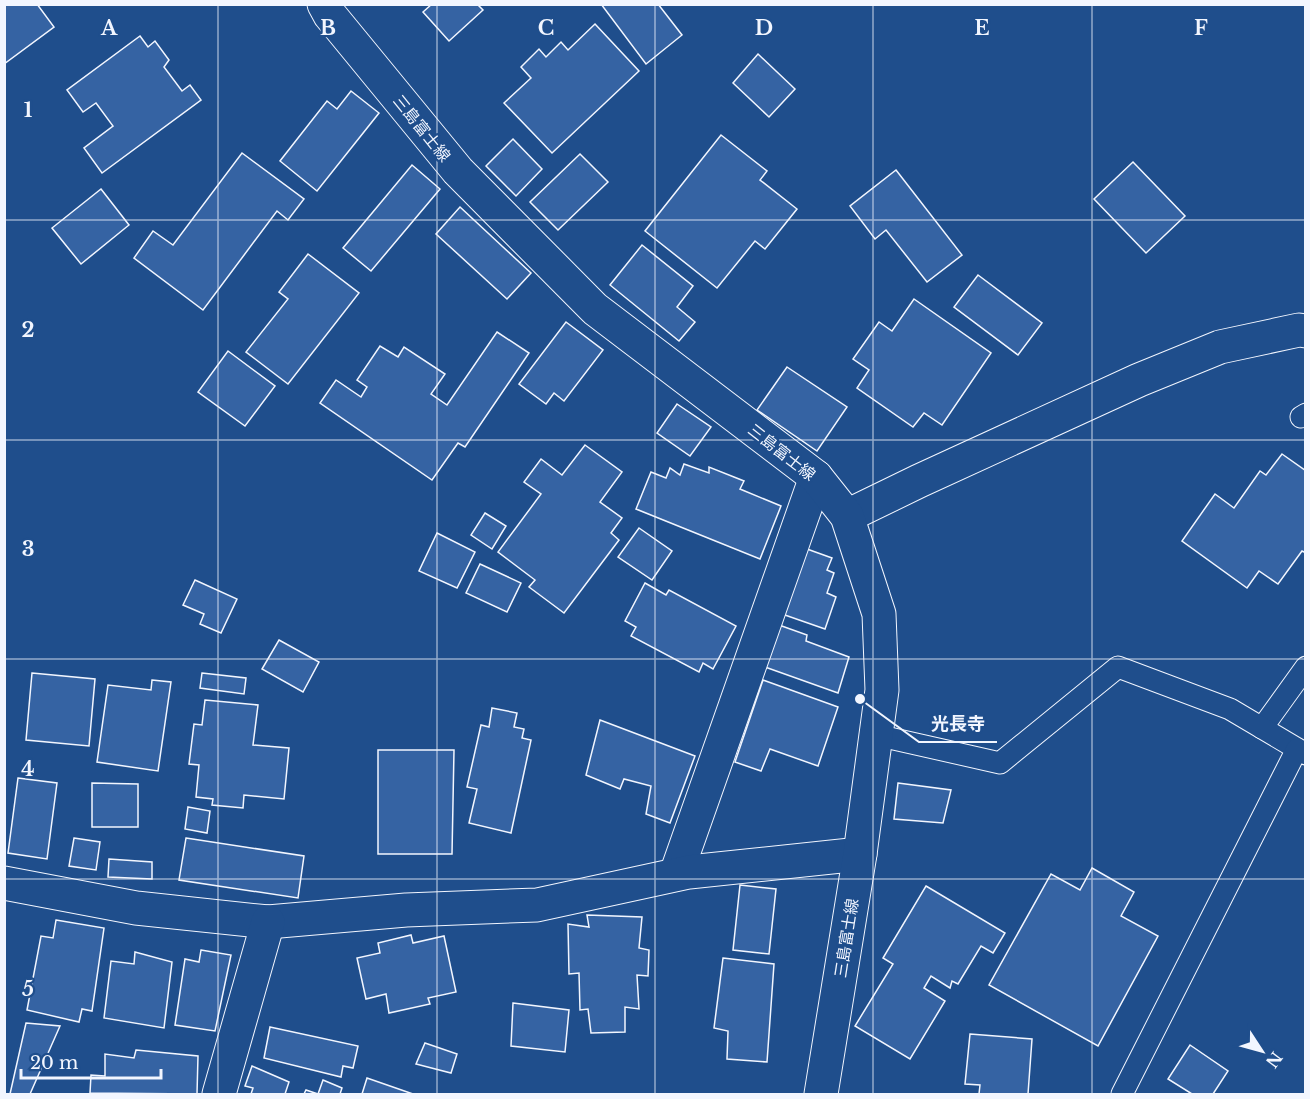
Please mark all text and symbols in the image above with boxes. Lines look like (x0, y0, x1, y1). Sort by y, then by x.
text: A (100, 16, 118, 40)
text: B (320, 16, 336, 40)
text: C (538, 16, 554, 40)
text: D (755, 16, 773, 40)
text: E (974, 16, 990, 40)
text: F (1194, 16, 1208, 40)
street label: 三島富士線 (389, 91, 455, 165)
text: 1 (24, 98, 33, 122)
text: 2 (21, 318, 35, 342)
street label: 三島富士線 (744, 419, 820, 485)
text: 3 (22, 537, 34, 561)
callout: 光長寺 (919, 706, 997, 742)
text: 光長寺 (931, 713, 985, 735)
text: 4 (21, 757, 35, 781)
street label: 三島富士線 (830, 897, 862, 979)
text: 5 (22, 977, 34, 1001)
north arrow (1232, 1021, 1292, 1081)
scale bar (21, 1042, 160, 1080)
text: N (1262, 1048, 1287, 1072)
text: 20 m (30, 1052, 78, 1074)

